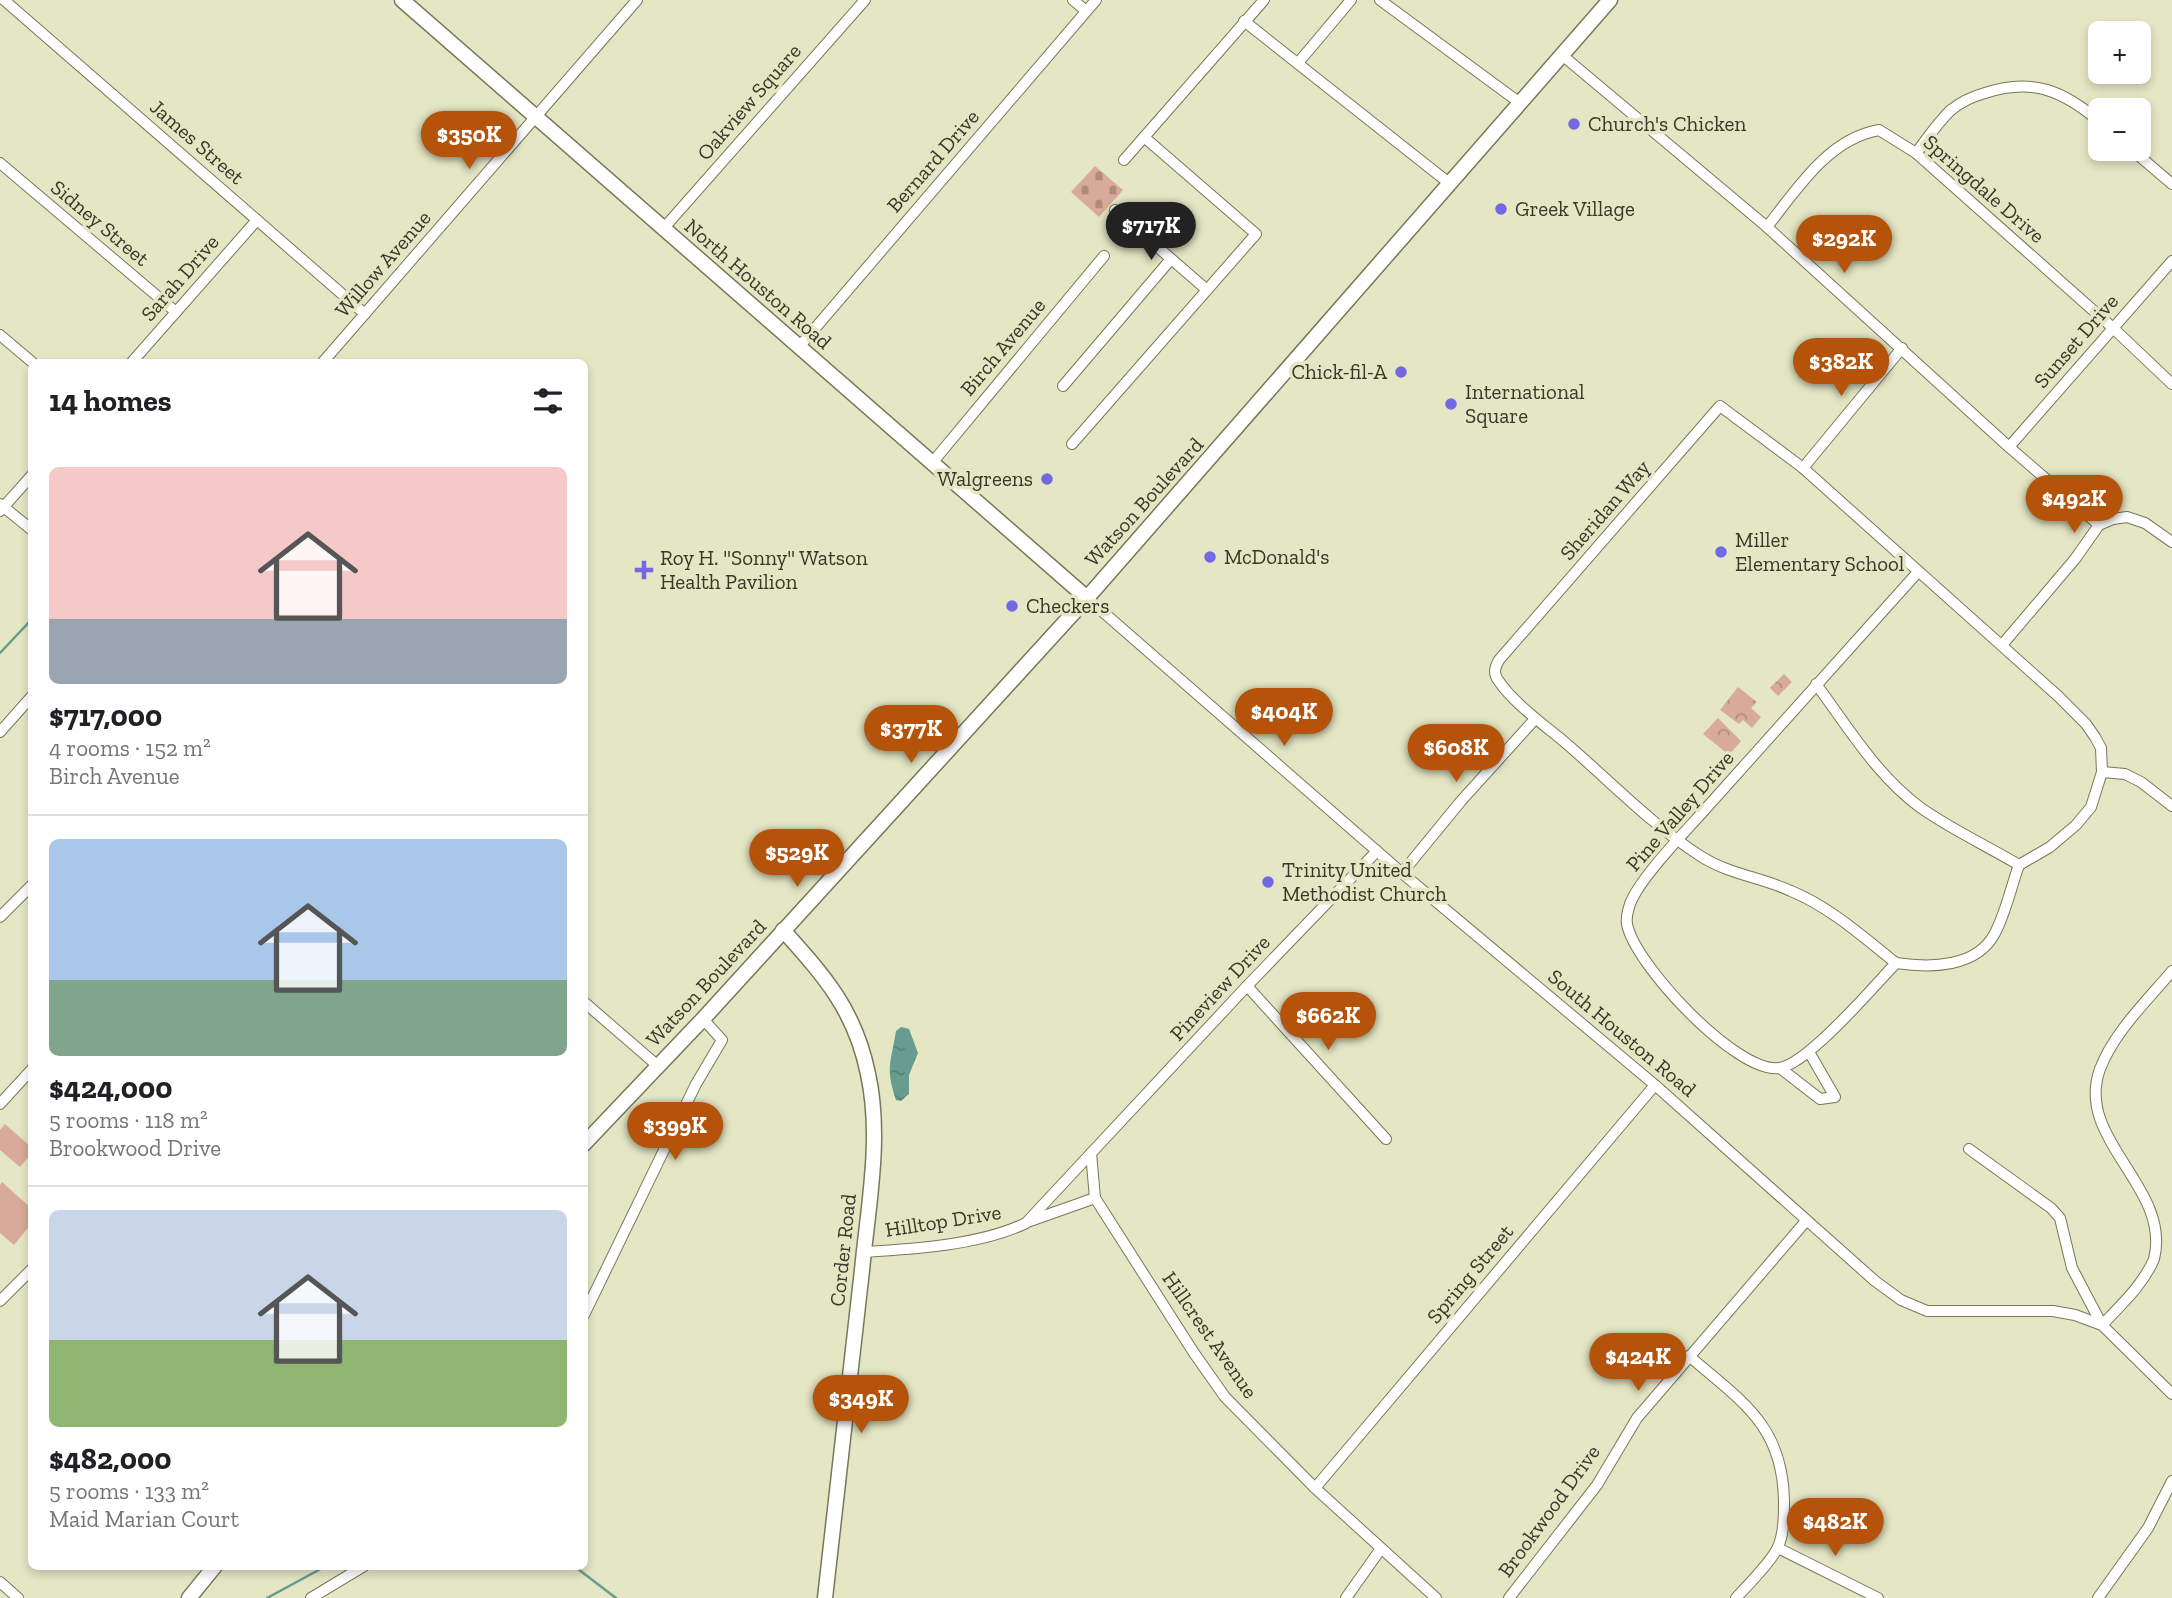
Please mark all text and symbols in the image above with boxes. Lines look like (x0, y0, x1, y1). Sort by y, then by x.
map controls (2088, 21, 2151, 161)
button: + (2088, 21, 2151, 84)
street label: Oakview Square (691, 38, 806, 165)
street label: James Street (145, 94, 250, 189)
button: − (2088, 98, 2151, 161)
street label: Bernard Drive (881, 104, 984, 217)
pin: $350K (420, 111, 518, 171)
place label: Church's Chicken (1588, 111, 1746, 136)
marker: Church's Chicken (1566, 116, 1582, 132)
text: $350K (437, 120, 501, 148)
street label: Springdale Drive (1919, 129, 2050, 248)
street label: Sidney Street (46, 174, 155, 271)
place label: Greek Village (1515, 196, 1635, 221)
marker: Greek Village (1493, 201, 1509, 217)
pin: $717K (1102, 202, 1200, 262)
street label: Willow Avenue (330, 205, 436, 322)
text: $717K (1122, 211, 1180, 239)
street label: North Houston Road (680, 213, 837, 355)
pin: $292K (1795, 216, 1893, 275)
text: $292K (1812, 224, 1876, 252)
street label: Sarah Drive (135, 229, 224, 326)
street label: Sunset Drive (2028, 289, 2123, 393)
street label: Birch Avenue (955, 293, 1051, 400)
pin: $382K (1792, 338, 1890, 398)
text: $382K (1809, 347, 1873, 375)
place label: Chick-fil-A (1291, 359, 1387, 384)
marker: Chick-fil-A (1393, 364, 1409, 380)
place label: International Square (1465, 379, 1585, 428)
icon: filters (529, 382, 567, 420)
text: 14 homes (49, 383, 172, 419)
marker: International Square (1443, 396, 1459, 412)
street label: Watson Boulevard (1079, 432, 1208, 571)
street label: Sheridan Way (1554, 454, 1655, 565)
place label: Walgreens (937, 466, 1033, 491)
marker: Walgreens (1039, 471, 1055, 487)
pin: $492K (2025, 476, 2123, 535)
text: $492K (2042, 484, 2106, 512)
icon: home (245, 513, 371, 639)
place label: Miller Elementary School (1735, 527, 1905, 576)
place label: McDonald's (1224, 544, 1329, 569)
marker: Miller Elementary School (1713, 544, 1729, 560)
place label: Roy H. "Sonny" Watson Health Pavilion (660, 545, 868, 594)
marker: McDonald's (1202, 549, 1218, 565)
marker: Roy H. "Sonny" Watson Health Pavilion (634, 560, 654, 580)
place label: Checkers (1026, 593, 1109, 618)
marker: Checkers (1004, 598, 1020, 614)
pin: $404K (1235, 688, 1333, 748)
text: $404K (1251, 697, 1317, 725)
text: $717,000 (49, 698, 162, 734)
pin: $377K (862, 706, 960, 765)
text: $377K (880, 714, 942, 742)
pin: $608K (1407, 724, 1505, 784)
text: $608K (1424, 733, 1488, 761)
text: 4 rooms · 152 m² (49, 734, 211, 762)
street label: Pine Valley Drive (1621, 745, 1739, 876)
text: Birch Avenue (49, 762, 180, 790)
pin: $529K (748, 830, 846, 889)
text: $529K (765, 838, 829, 866)
place label: Trinity United Methodist Church (1282, 857, 1447, 906)
marker: Trinity United Methodist Church (1260, 874, 1276, 890)
icon: home (245, 885, 371, 1011)
street label: Watson Boulevard (640, 913, 771, 1051)
street label: Pineview Drive (1164, 929, 1275, 1046)
street label: South Houston Road (1543, 963, 1702, 1102)
pin: $662K (1279, 992, 1377, 1052)
text: $662K (1296, 1001, 1360, 1029)
text: $424,000 (49, 1070, 173, 1106)
pin: $399K (626, 1102, 724, 1162)
text: 5 rooms · 118 m² (49, 1106, 208, 1134)
text: $399K (643, 1111, 707, 1139)
text: Brookwood Drive (49, 1134, 221, 1162)
street label: Corder Road (824, 1192, 861, 1307)
street label: Hilltop Drive (883, 1199, 1003, 1242)
street label: Spring Street (1421, 1219, 1518, 1328)
icon: home (245, 1256, 371, 1382)
street label: Hillcrest Avenue (1157, 1267, 1263, 1403)
pin: $424K (1589, 1334, 1687, 1393)
text: $424K (1605, 1342, 1671, 1370)
pin: $349K (812, 1376, 910, 1435)
text: $349K (829, 1384, 893, 1412)
street label: Brookwood Drive (1492, 1440, 1605, 1582)
text: $482,000 (49, 1441, 172, 1477)
text: 5 rooms · 133 m² (49, 1477, 209, 1505)
pin: $482K (1786, 1498, 1884, 1558)
text: Maid Marian Court (49, 1505, 239, 1533)
text: $482K (1803, 1507, 1867, 1535)

